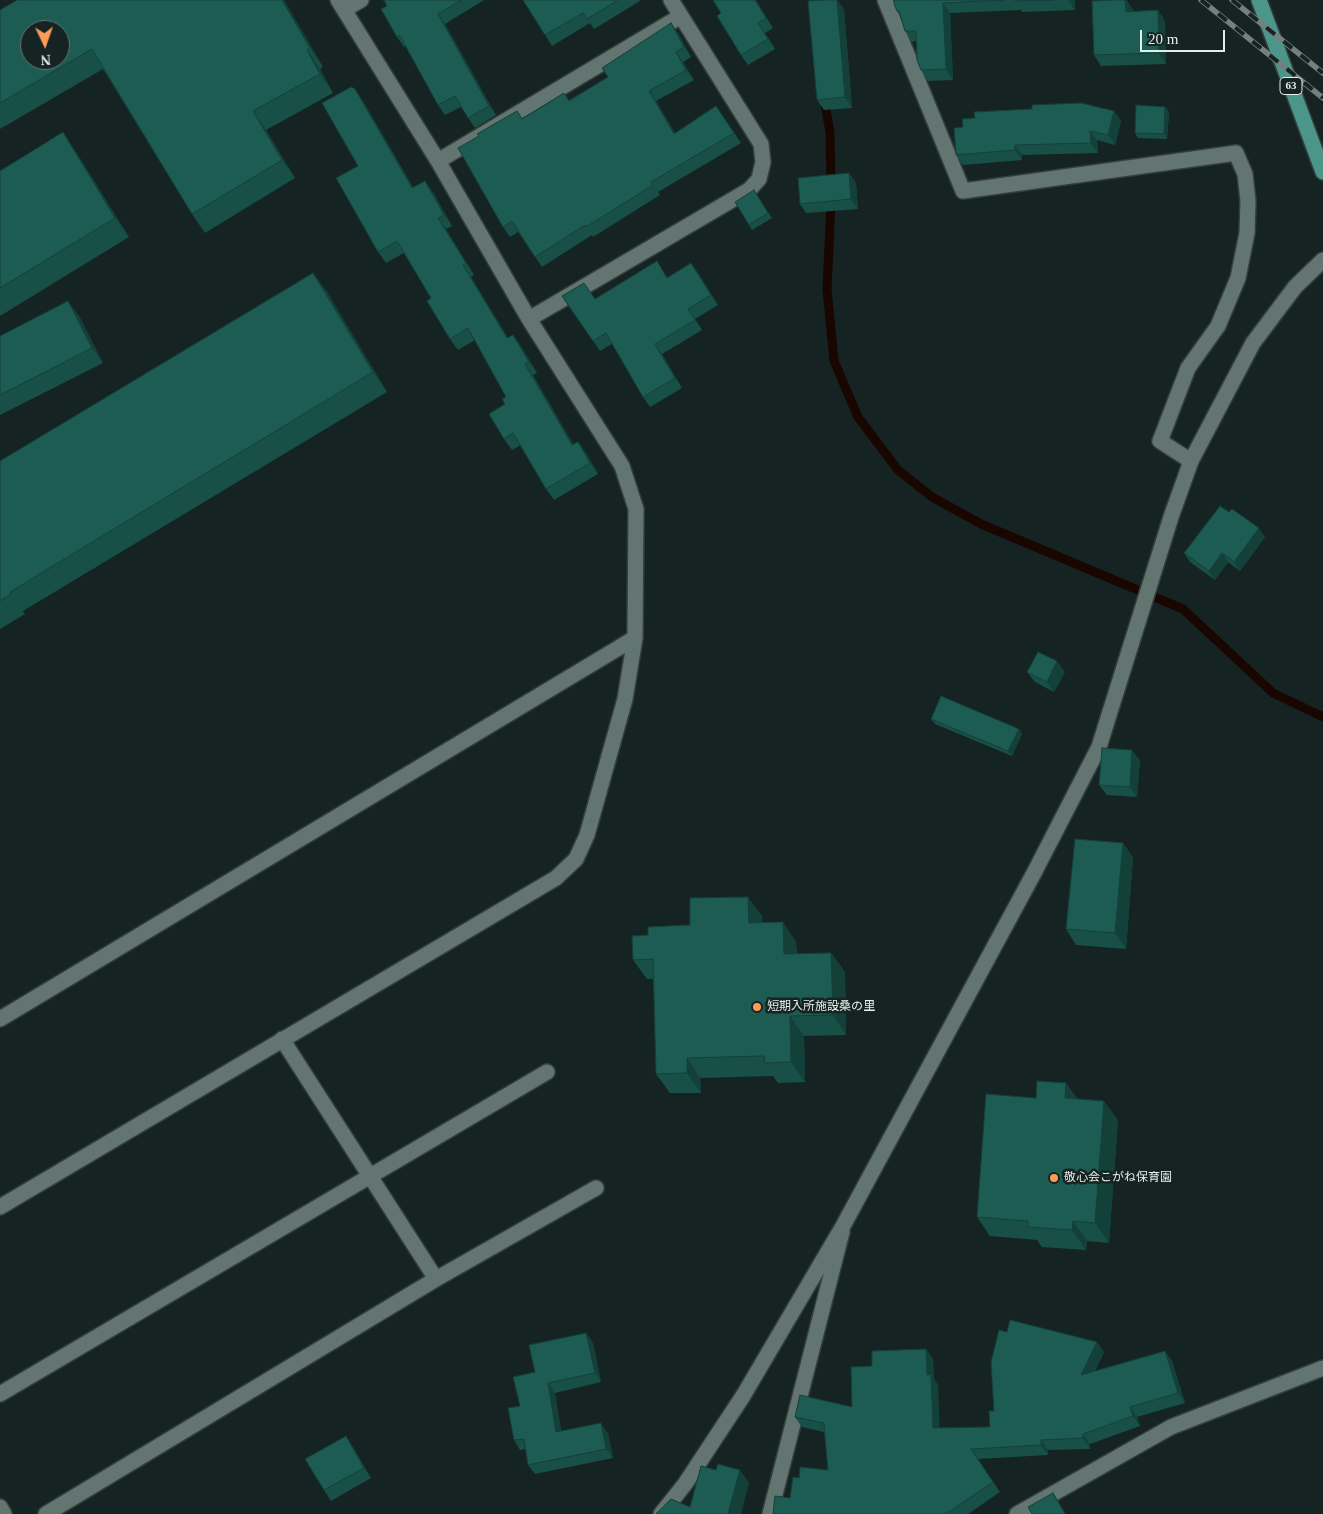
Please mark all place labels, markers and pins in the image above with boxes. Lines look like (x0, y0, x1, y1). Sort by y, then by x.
place label: 短期入所施設桑の里 (767, 1000, 875, 1014)
marker: 短期入所施設桑の里 (751, 1001, 763, 1013)
place label: 敬心会こがね保育園 (1064, 1171, 1172, 1185)
marker: 敬心会こがね保育園 (1048, 1172, 1060, 1184)

